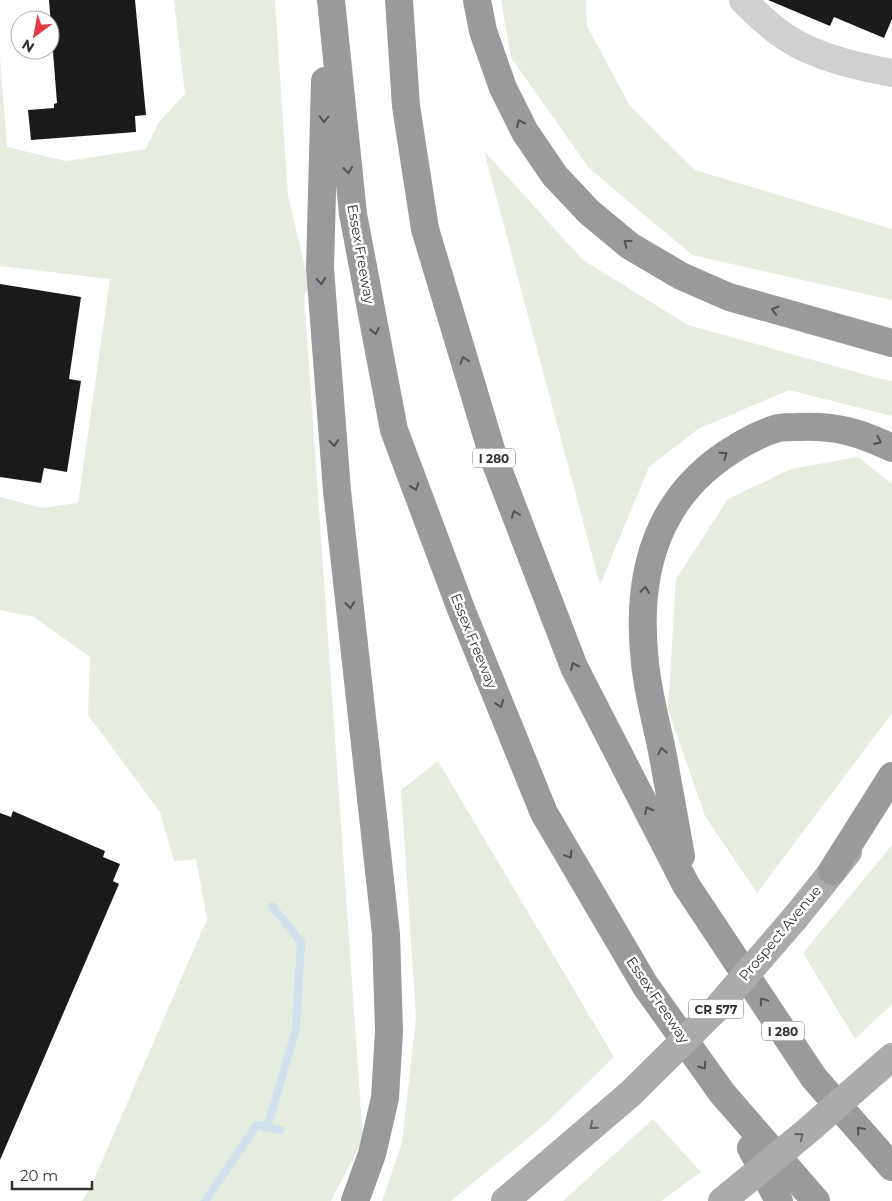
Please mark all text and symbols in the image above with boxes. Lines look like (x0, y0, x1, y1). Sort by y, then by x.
north arrow (10, 10, 60, 60)
text: N (19, 35, 38, 57)
one-way arrow (319, 115, 329, 123)
one-way arrow (516, 119, 526, 128)
one-way arrow (342, 167, 353, 175)
street label: Essex Freeway (343, 203, 379, 306)
one-way arrow (624, 240, 633, 249)
one-way arrow (315, 277, 326, 285)
one-way arrow (771, 305, 779, 315)
one-way arrow (369, 326, 380, 335)
one-way arrow (460, 356, 470, 365)
one-way arrow (873, 435, 882, 445)
one-way arrow (328, 439, 339, 447)
road number: I 280 (473, 448, 515, 468)
one-way arrow (718, 452, 728, 461)
one-way arrow (409, 483, 419, 491)
one-way arrow (511, 510, 521, 519)
one-way arrow (639, 586, 650, 594)
street label: Essex Freeway (447, 591, 501, 692)
one-way arrow (344, 601, 355, 609)
one-way arrow (569, 662, 580, 671)
one-way arrow (493, 699, 504, 708)
one-way arrow (657, 746, 667, 755)
one-way arrow (644, 807, 654, 816)
one-way arrow (562, 849, 572, 858)
street label: Prospect Avenue (735, 882, 825, 984)
street label: Essex Freeway (622, 953, 694, 1047)
one-way arrow (760, 997, 769, 1006)
road number: CR 577 (688, 1000, 744, 1019)
road number: I 280 (762, 1021, 804, 1040)
one-way arrow (697, 1060, 706, 1070)
one-way arrow (590, 1120, 599, 1128)
one-way arrow (857, 1127, 866, 1136)
one-way arrow (795, 1133, 804, 1142)
scale bar (12, 1158, 92, 1190)
text: 20 m (20, 1166, 58, 1185)

